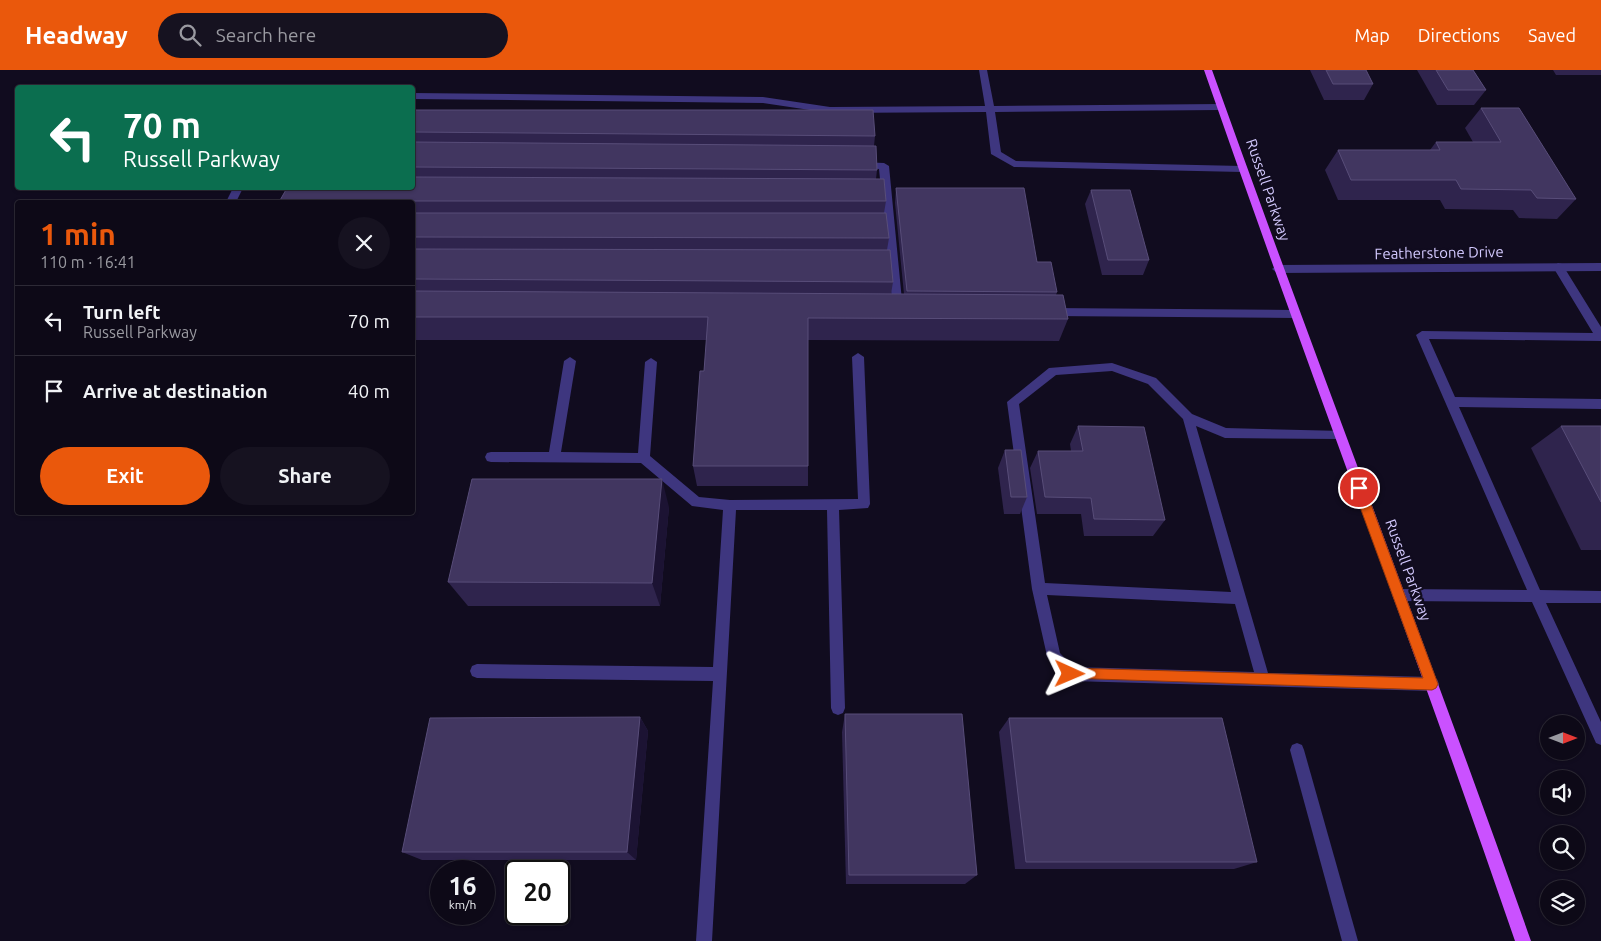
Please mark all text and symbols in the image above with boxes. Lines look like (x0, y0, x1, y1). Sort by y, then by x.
search box (158, 13, 508, 58)
icon: search (176, 21, 204, 49)
text: Headway (25, 22, 128, 49)
text: Search here (216, 24, 316, 46)
text: Map (1354, 25, 1390, 45)
text: Directions (1418, 25, 1500, 45)
text: Saved (1528, 25, 1576, 45)
icon: left (40, 105, 105, 170)
text: 70 m (123, 105, 201, 145)
street label: Russell Parkway (1243, 137, 1294, 243)
text: Russell Parkway (123, 146, 280, 171)
text: 1 min (40, 217, 116, 251)
button: close (338, 217, 390, 269)
street label: Featherstone Drive (1374, 243, 1504, 262)
text: 110 m · 16:41 (40, 253, 136, 271)
text: Turn left (83, 301, 161, 323)
icon: left (40, 307, 68, 335)
text: 70 m (348, 310, 390, 332)
text: Russell Parkway (83, 323, 197, 341)
icon: arrive (40, 377, 68, 405)
text: Arrive at destination (83, 380, 268, 402)
text: 40 m (348, 380, 390, 402)
button: Exit (40, 447, 210, 505)
button: Share (220, 447, 390, 505)
pin (1338, 467, 1380, 509)
icon: arrive (1345, 474, 1373, 502)
street label: Russell Parkway (1382, 517, 1435, 623)
position arrow (1043, 647, 1095, 699)
north arrow (1540, 715, 1585, 760)
map controls (1540, 715, 1585, 925)
button: sound (1540, 770, 1585, 815)
button: search (1540, 825, 1585, 870)
speed limit sign: 20 (505, 860, 570, 925)
text: 16 (448, 872, 477, 900)
button: layers (1540, 880, 1585, 925)
text: km/h (449, 898, 476, 911)

